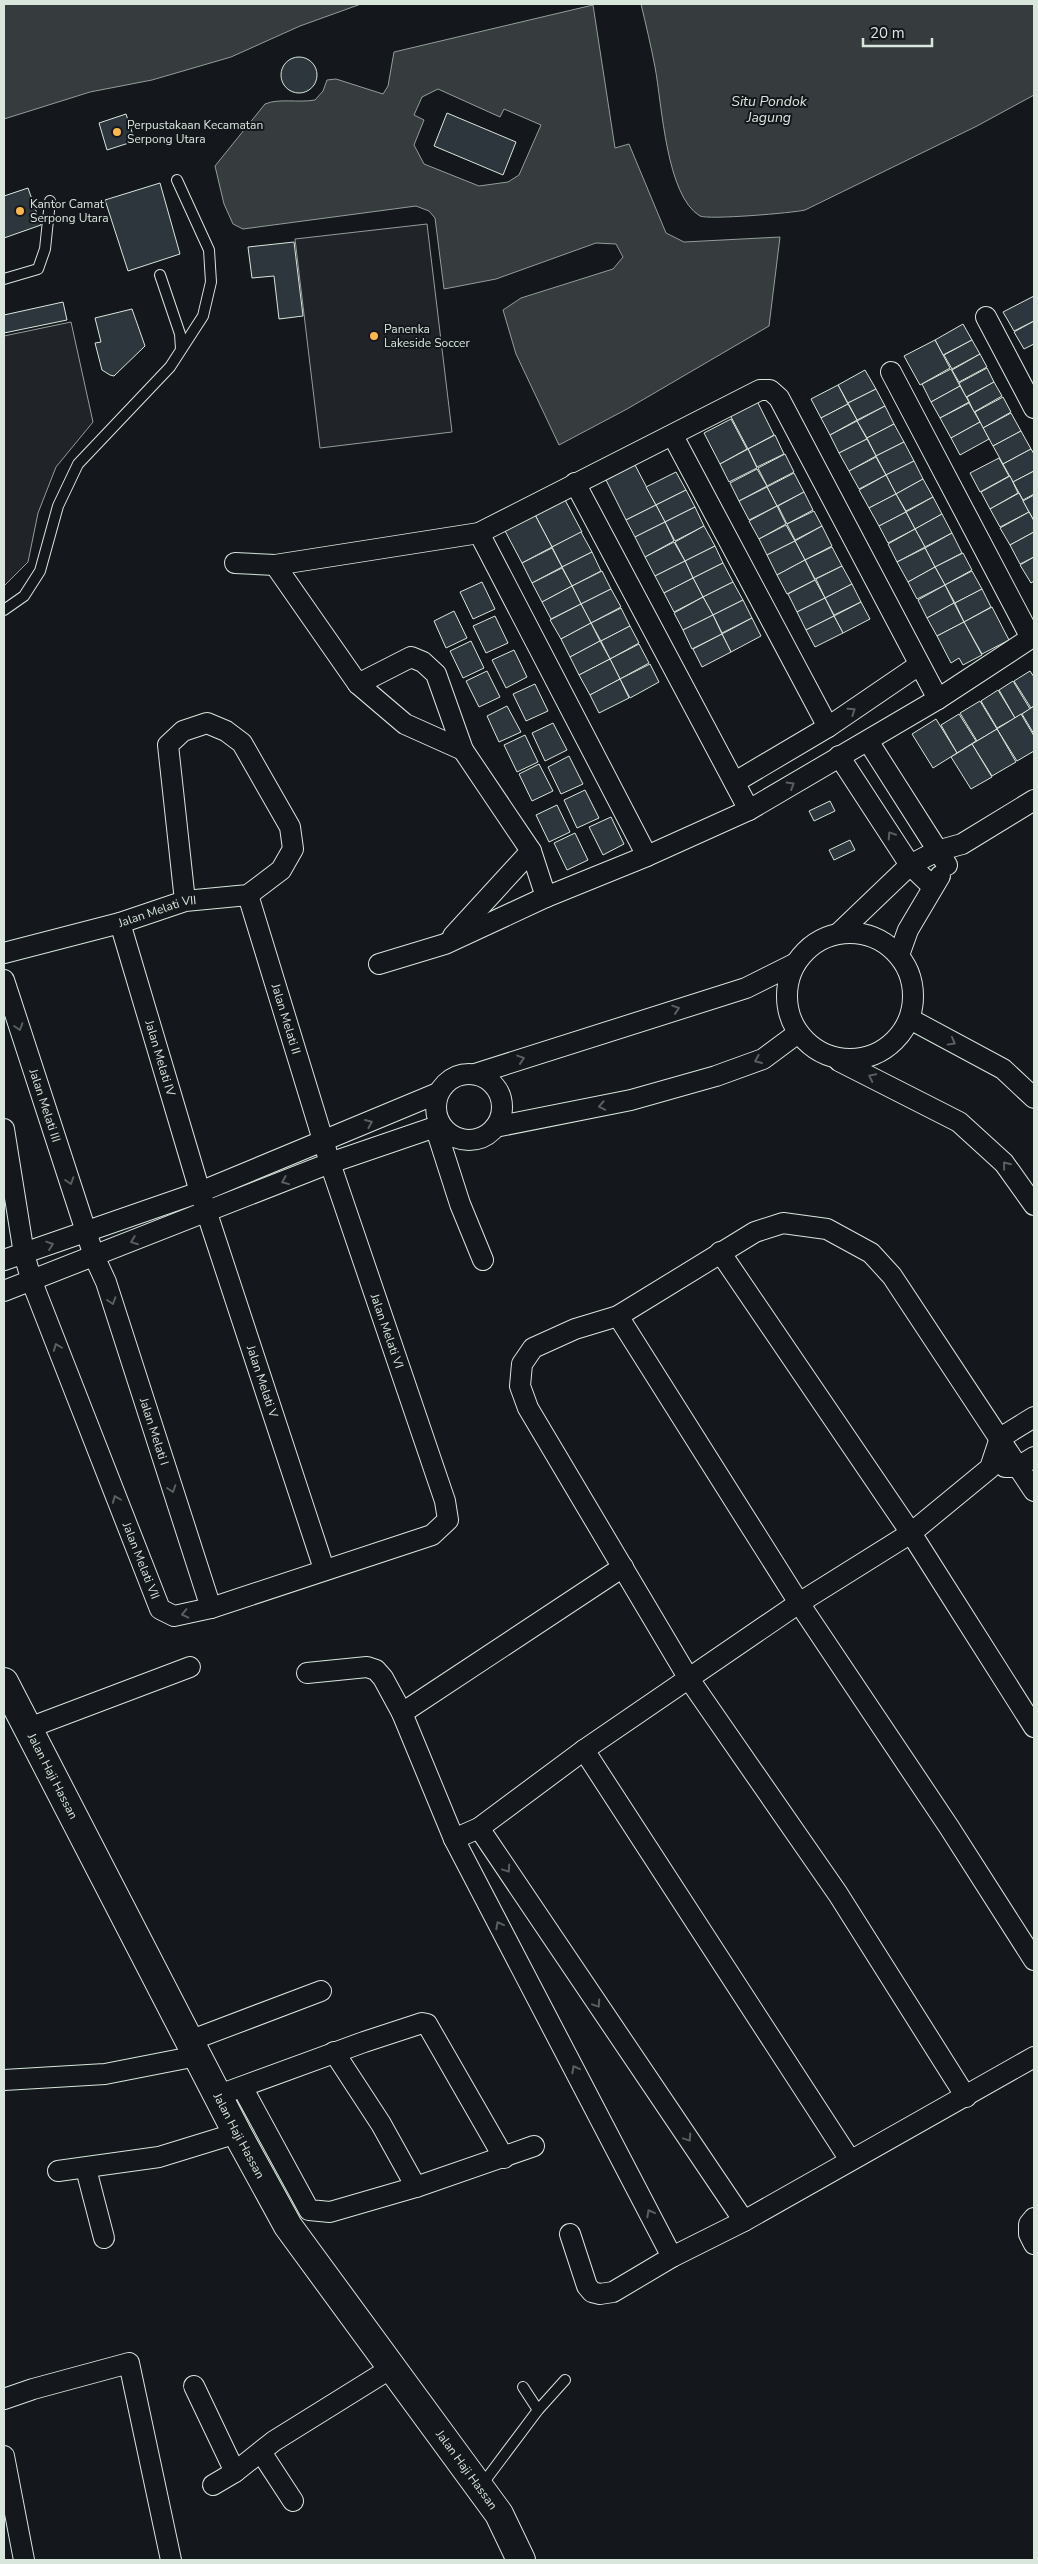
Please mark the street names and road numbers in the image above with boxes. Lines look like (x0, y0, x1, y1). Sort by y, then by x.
street label: Jalan Melati VII (115, 892, 197, 931)
street label: Jalan Melati II (267, 981, 304, 1056)
street label: Jalan Melati IV (141, 1017, 179, 1099)
street label: Jalan Melati III (25, 1066, 64, 1144)
street label: Jalan Melati VI (366, 1291, 407, 1370)
street label: Jalan Melati V (243, 1342, 282, 1420)
street label: Jalan Melati I (136, 1395, 172, 1467)
street label: Jalan Melati VII (118, 1519, 163, 1601)
street label: Jalan Haji Hassan (23, 1730, 81, 1822)
street label: Jalan Haji Hassan (209, 2089, 268, 2181)
street label: Jalan Haji Hassan (432, 2426, 501, 2513)

